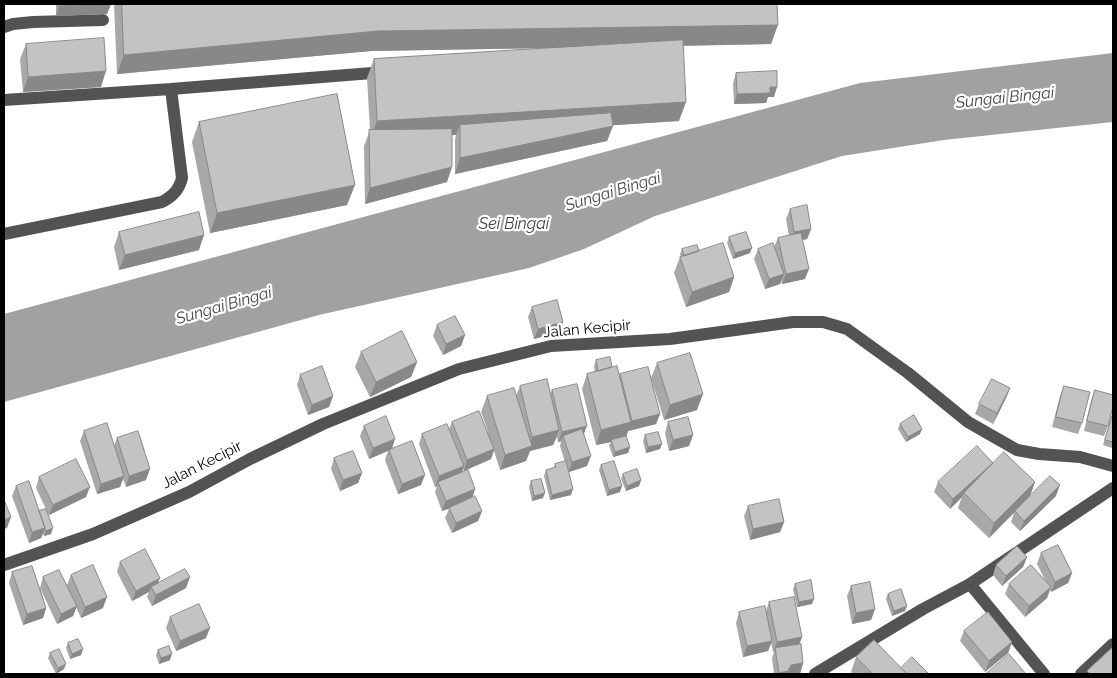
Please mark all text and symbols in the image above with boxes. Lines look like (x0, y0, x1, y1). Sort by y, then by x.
water label: Sungai Bingai (955, 83, 1055, 113)
water label: Sungai Bingai (563, 168, 663, 216)
water label: Sei Bingai (479, 214, 549, 234)
water label: Sungai Bingai (174, 283, 274, 329)
street label: Jalan Kecipir (543, 316, 631, 342)
street label: Jalan Kecipir (159, 437, 245, 493)

